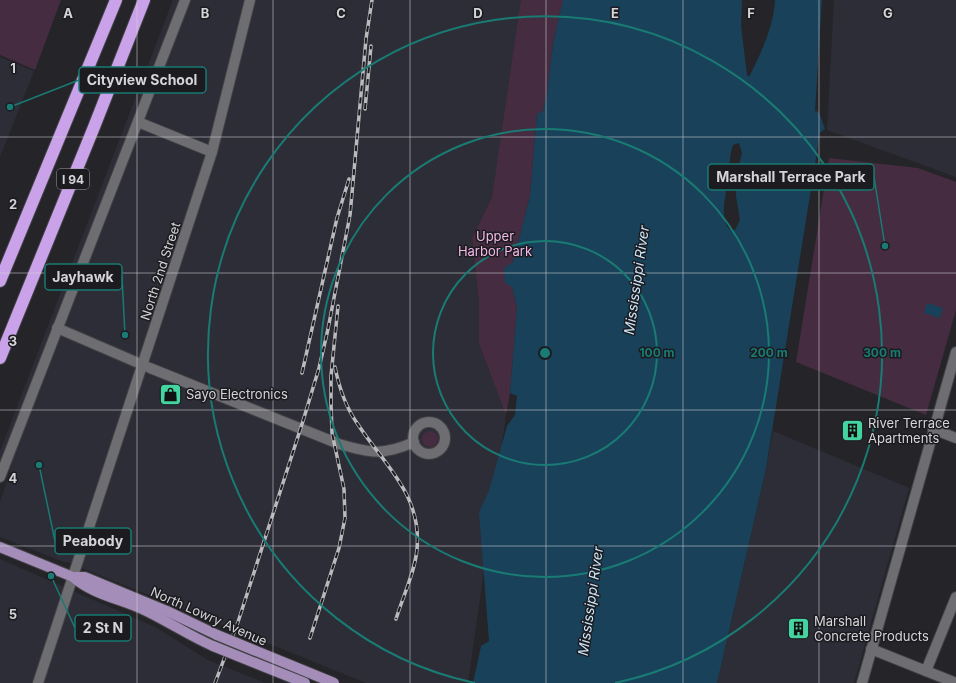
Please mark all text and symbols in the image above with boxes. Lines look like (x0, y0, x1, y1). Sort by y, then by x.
text: A (63, 5, 73, 21)
text: B (201, 5, 210, 21)
text: C (336, 5, 346, 21)
text: D (473, 5, 483, 21)
text: E (611, 5, 619, 21)
text: F (747, 5, 755, 21)
text: G (883, 5, 893, 21)
text: 1 (10, 60, 16, 76)
callout: Cityview School (79, 67, 206, 93)
text: Cityview School (87, 71, 197, 88)
callout: Marshall Terrace Park (708, 164, 874, 190)
text: Marshall Terrace Park (716, 168, 867, 185)
road number: I 94 (57, 169, 89, 189)
text: 2 (9, 196, 17, 212)
street label: North 2nd Street (137, 220, 183, 322)
water label: Mississippi River (620, 224, 652, 336)
park label: Upper Harbor Park (458, 228, 532, 259)
callout: Jayhawk (45, 264, 122, 290)
text: Jayhawk (52, 268, 115, 285)
text: 3 (9, 333, 17, 349)
text: 100 m (639, 345, 675, 360)
text: 200 m (750, 345, 788, 360)
text: 300 m (863, 345, 901, 360)
centre of rings (538, 346, 552, 360)
shop icon: Sayo Electronics (157, 381, 183, 407)
place label: Sayo Electronics (186, 386, 288, 402)
place label: River Terrace Apartments (868, 415, 950, 446)
building icon: River Terrace Apartments (839, 417, 865, 443)
text: 4 (9, 470, 18, 486)
callout: Peabody (55, 528, 131, 554)
text: Peabody (63, 532, 124, 549)
water label: Mississippi River (574, 545, 606, 657)
street label: North Lowry Avenue (148, 583, 270, 649)
text: 5 (9, 606, 17, 622)
place label: Marshall Concrete Products (814, 613, 929, 644)
callout: 2 St N (75, 615, 131, 641)
building icon: Marshall Concrete Products (786, 615, 812, 641)
text: 2 St N (83, 619, 123, 636)

